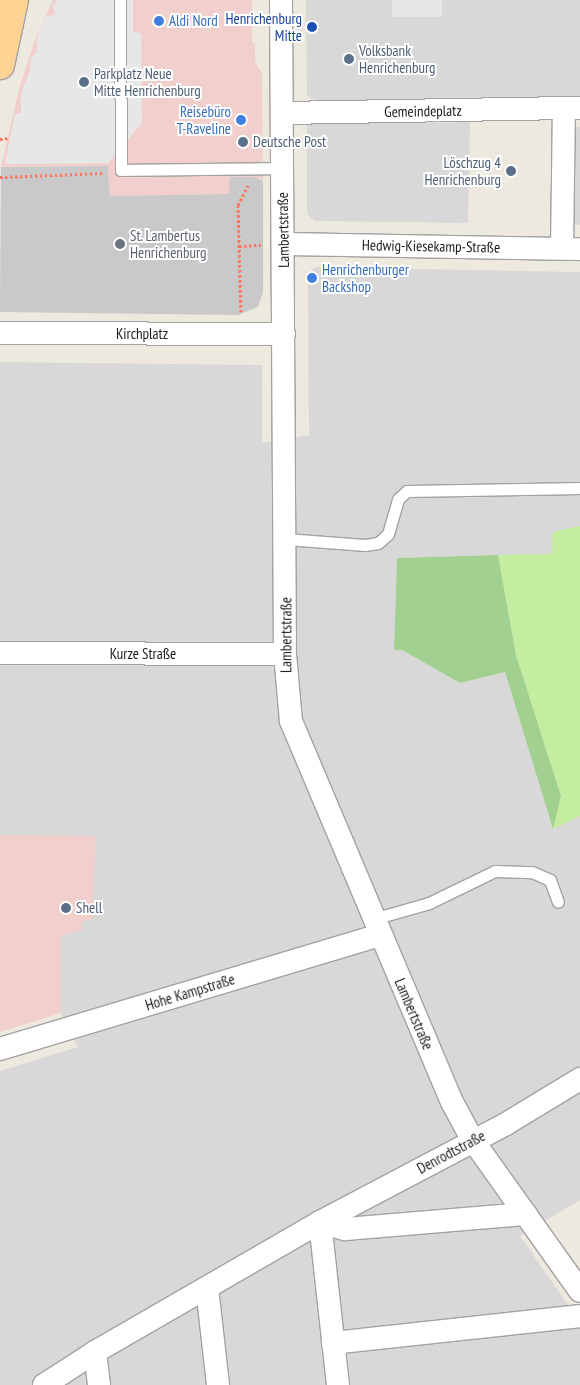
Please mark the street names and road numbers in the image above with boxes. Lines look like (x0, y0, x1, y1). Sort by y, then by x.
street label: Gemeindeplatz (384, 101, 462, 121)
street label: Lambertstraße (273, 192, 293, 268)
street label: Hedwig-Kiesekamp-Straße (362, 236, 500, 256)
street label: Kirchplatz (116, 325, 168, 343)
street label: Lambertstraße (277, 597, 295, 673)
street label: Kurze Straße (110, 645, 176, 663)
street label: Hohe Kampstraße (143, 970, 237, 1014)
street label: Lambertstraße (391, 976, 437, 1052)
street label: Denrodtstraße (414, 1127, 488, 1177)

